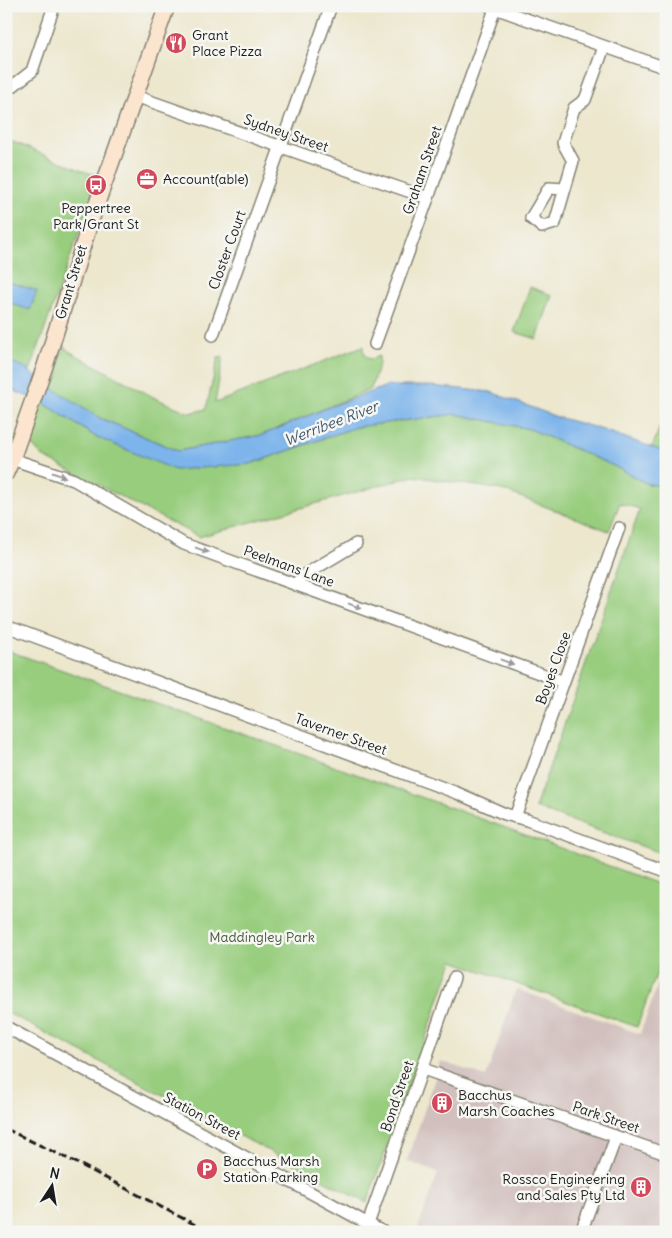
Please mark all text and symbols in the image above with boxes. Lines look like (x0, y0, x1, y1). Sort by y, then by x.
place label: Grant Place Pizza (192, 26, 262, 60)
restaurant icon: Grant Place Pizza (164, 31, 188, 55)
street label: Sydney Street (241, 110, 331, 156)
street label: Graham Street (398, 123, 446, 217)
office icon: Account(able) (135, 167, 159, 191)
place label: Account(able) (163, 170, 249, 188)
bus stop icon: Peppertree Park/Grant St (84, 173, 108, 197)
place label: Peppertree Park/Grant St (53, 199, 139, 233)
street label: Closter Court (204, 208, 250, 292)
street label: Grant Street (51, 242, 91, 321)
water label: Werribee River (281, 396, 382, 450)
one-way arrow (51, 472, 66, 479)
street label: Peelmans Lane (241, 541, 337, 591)
one-way arrow (195, 546, 210, 554)
one-way arrow (347, 603, 362, 610)
street label: Boyes Close (531, 629, 575, 707)
one-way arrow (500, 658, 515, 666)
street label: Taverner Street (293, 709, 390, 759)
park label: Maddingley Park (209, 928, 315, 946)
street label: Bond Street (376, 1058, 418, 1134)
place label: Bacchus Marsh Coaches (458, 1086, 555, 1120)
street label: Station Street (160, 1088, 244, 1144)
building icon: Bacchus Marsh Coaches (430, 1091, 454, 1115)
street label: Park Street (570, 1097, 642, 1137)
place label: Bacchus Marsh Station Parking (223, 1152, 320, 1186)
parking icon: Bacchus Marsh Station Parking (195, 1157, 219, 1181)
north arrow (28, 1160, 78, 1210)
text: N (48, 1163, 61, 1183)
place label: Rossco Engineering and Sales Pty Ltd (502, 1170, 625, 1204)
building icon: Rossco Engineering and Sales Pty Ltd (629, 1175, 653, 1199)

